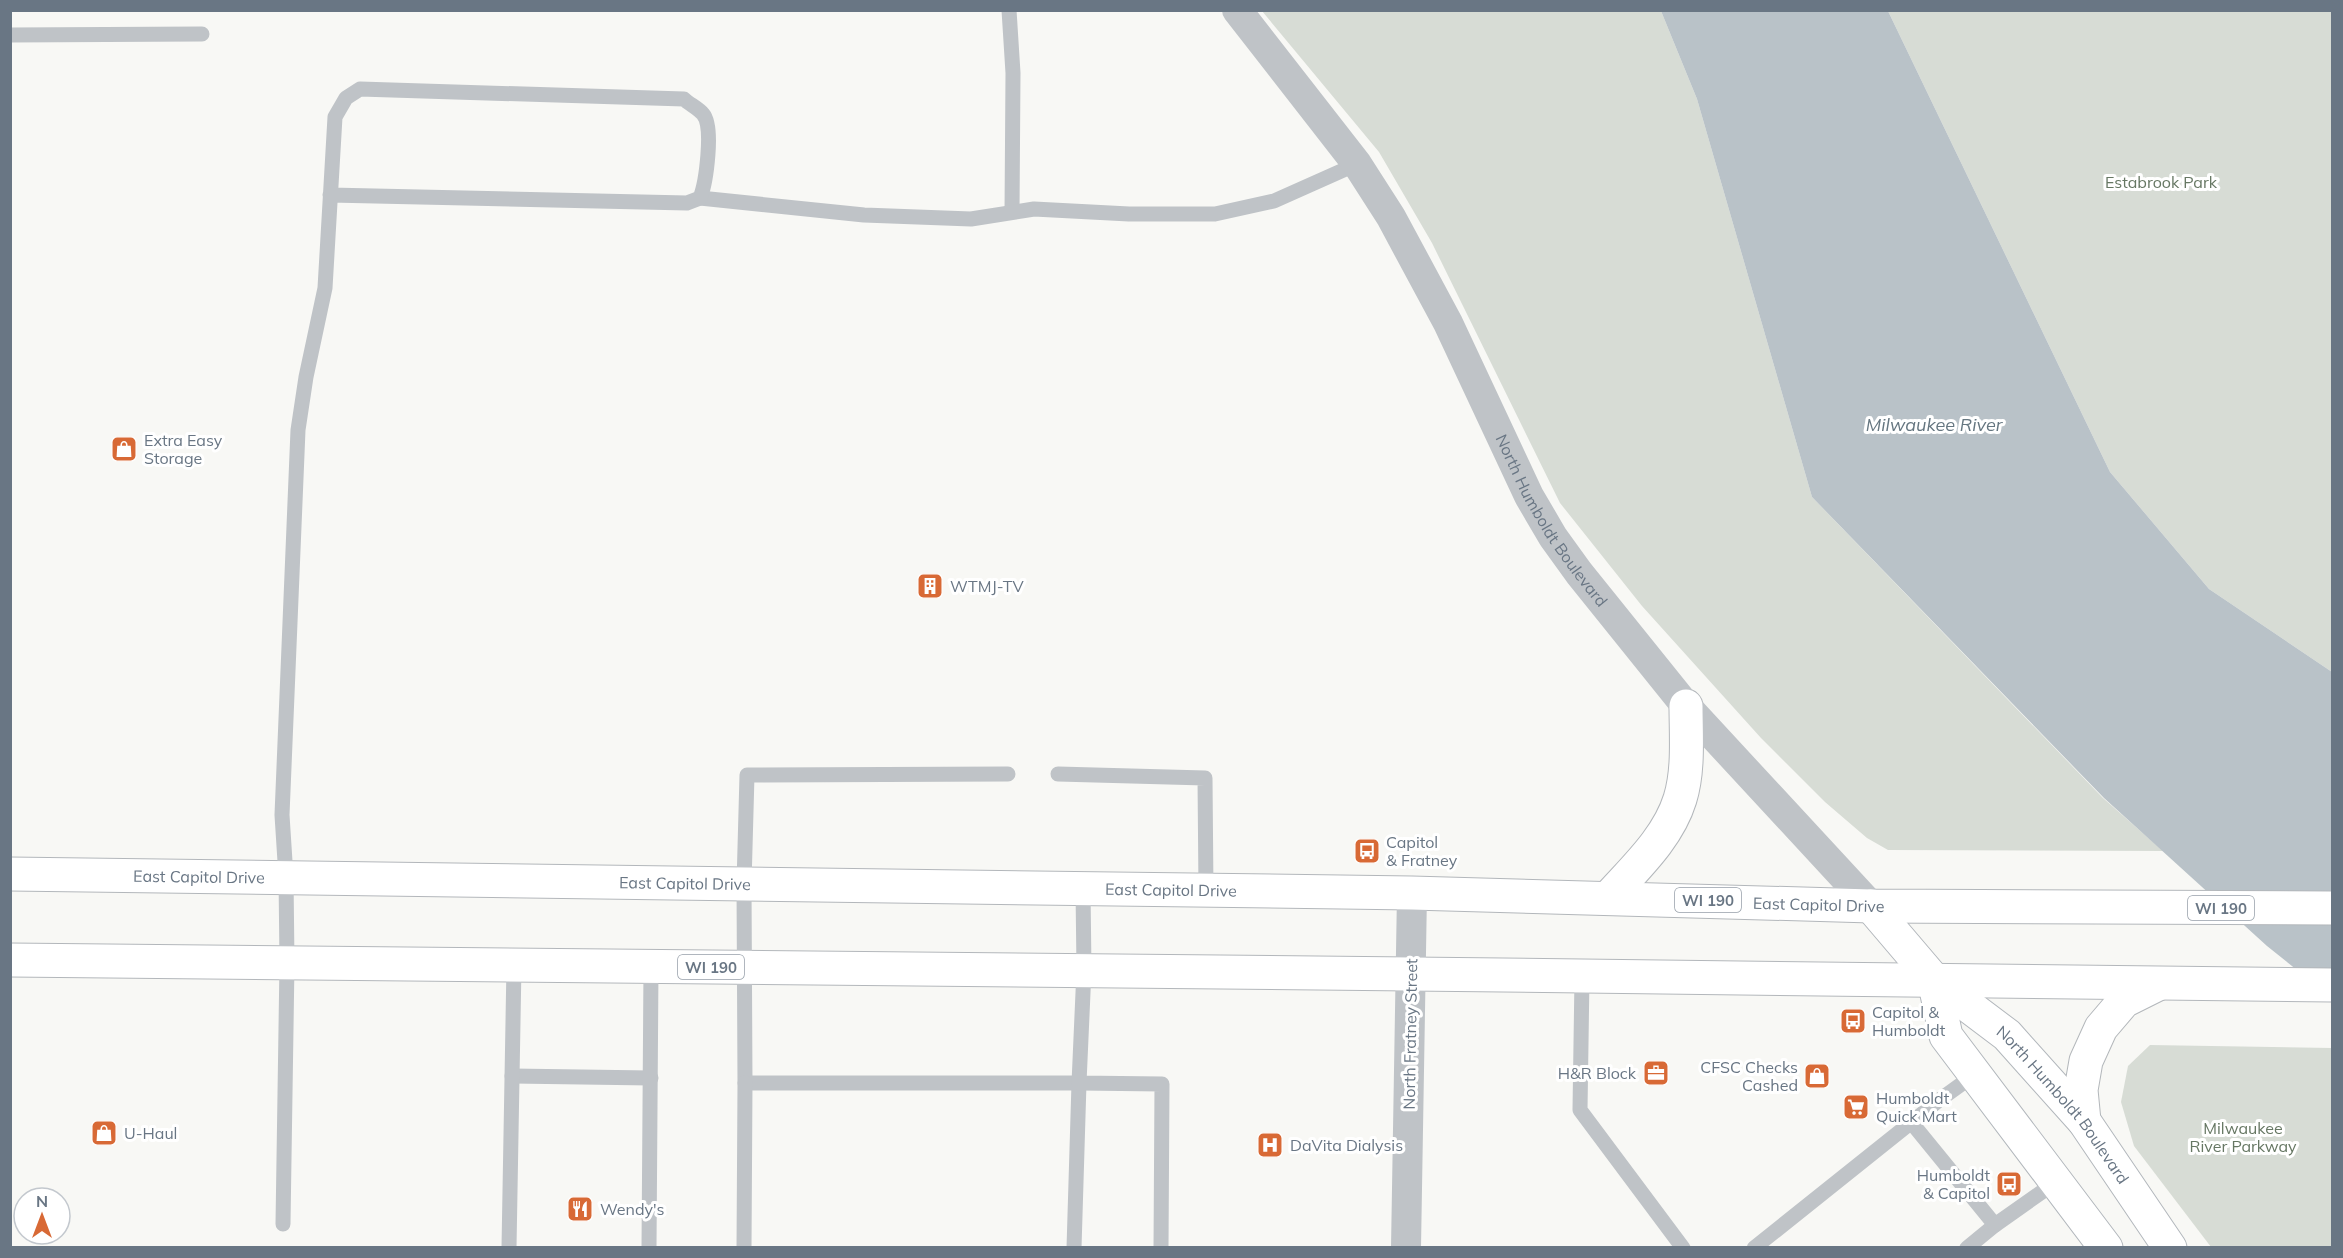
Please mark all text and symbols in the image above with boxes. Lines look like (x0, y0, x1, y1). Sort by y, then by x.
park label: Estabrook Park (2105, 172, 2218, 192)
water label: Milwaukee River (1866, 413, 2004, 436)
place label: Extra Easy Storage (144, 430, 223, 468)
street label: North Humboldt Boulevard (1491, 431, 1612, 610)
shop icon: Extra Easy Storage (109, 434, 139, 464)
building icon: WTMJ-TV (915, 571, 945, 601)
place label: WTMJ-TV (950, 576, 1025, 596)
place label: Capitol & Fratney (1386, 832, 1458, 870)
bus stop icon: Capitol & Fratney (1352, 836, 1382, 866)
street label: East Capitol Drive (133, 866, 265, 887)
street label: East Capitol Drive (619, 872, 751, 894)
street label: East Capitol Drive (1105, 879, 1237, 901)
road number: WI 190 (1675, 888, 1741, 912)
street label: East Capitol Drive (1753, 893, 1885, 916)
road number: WI 190 (2188, 896, 2254, 920)
road number: WI 190 (678, 955, 744, 979)
street label: North Fratney Street (1399, 958, 1421, 1110)
place label: Capitol & Humboldt (1872, 1002, 1946, 1040)
bus stop icon: Capitol & Humboldt (1838, 1006, 1868, 1036)
street label: North Humboldt Boulevard (1993, 1021, 2133, 1187)
place label: CFSC Checks Cashed (1700, 1057, 1798, 1095)
office icon: H&R Block (1641, 1058, 1671, 1088)
shop icon: CFSC Checks Cashed (1802, 1061, 1832, 1091)
place label: H&R Block (1558, 1063, 1637, 1083)
place label: Humboldt Quick Mart (1876, 1088, 1957, 1126)
supermarket icon: Humboldt Quick Mart (1841, 1092, 1871, 1122)
shop icon: U-Haul (89, 1118, 119, 1148)
park label: Milwaukee River Parkway (2189, 1118, 2297, 1156)
place label: U-Haul (124, 1123, 177, 1143)
hospital icon: DaVita Dialysis (1255, 1130, 1285, 1160)
place label: DaVita Dialysis (1290, 1135, 1403, 1155)
place label: Humboldt & Capitol (1917, 1165, 1990, 1203)
bus stop icon: Humboldt & Capitol (1994, 1169, 2024, 1199)
north arrow (12, 1186, 72, 1246)
text: N (36, 1191, 48, 1211)
restaurant icon: Wendy's (565, 1194, 595, 1224)
place label: Wendy's (600, 1199, 665, 1219)

